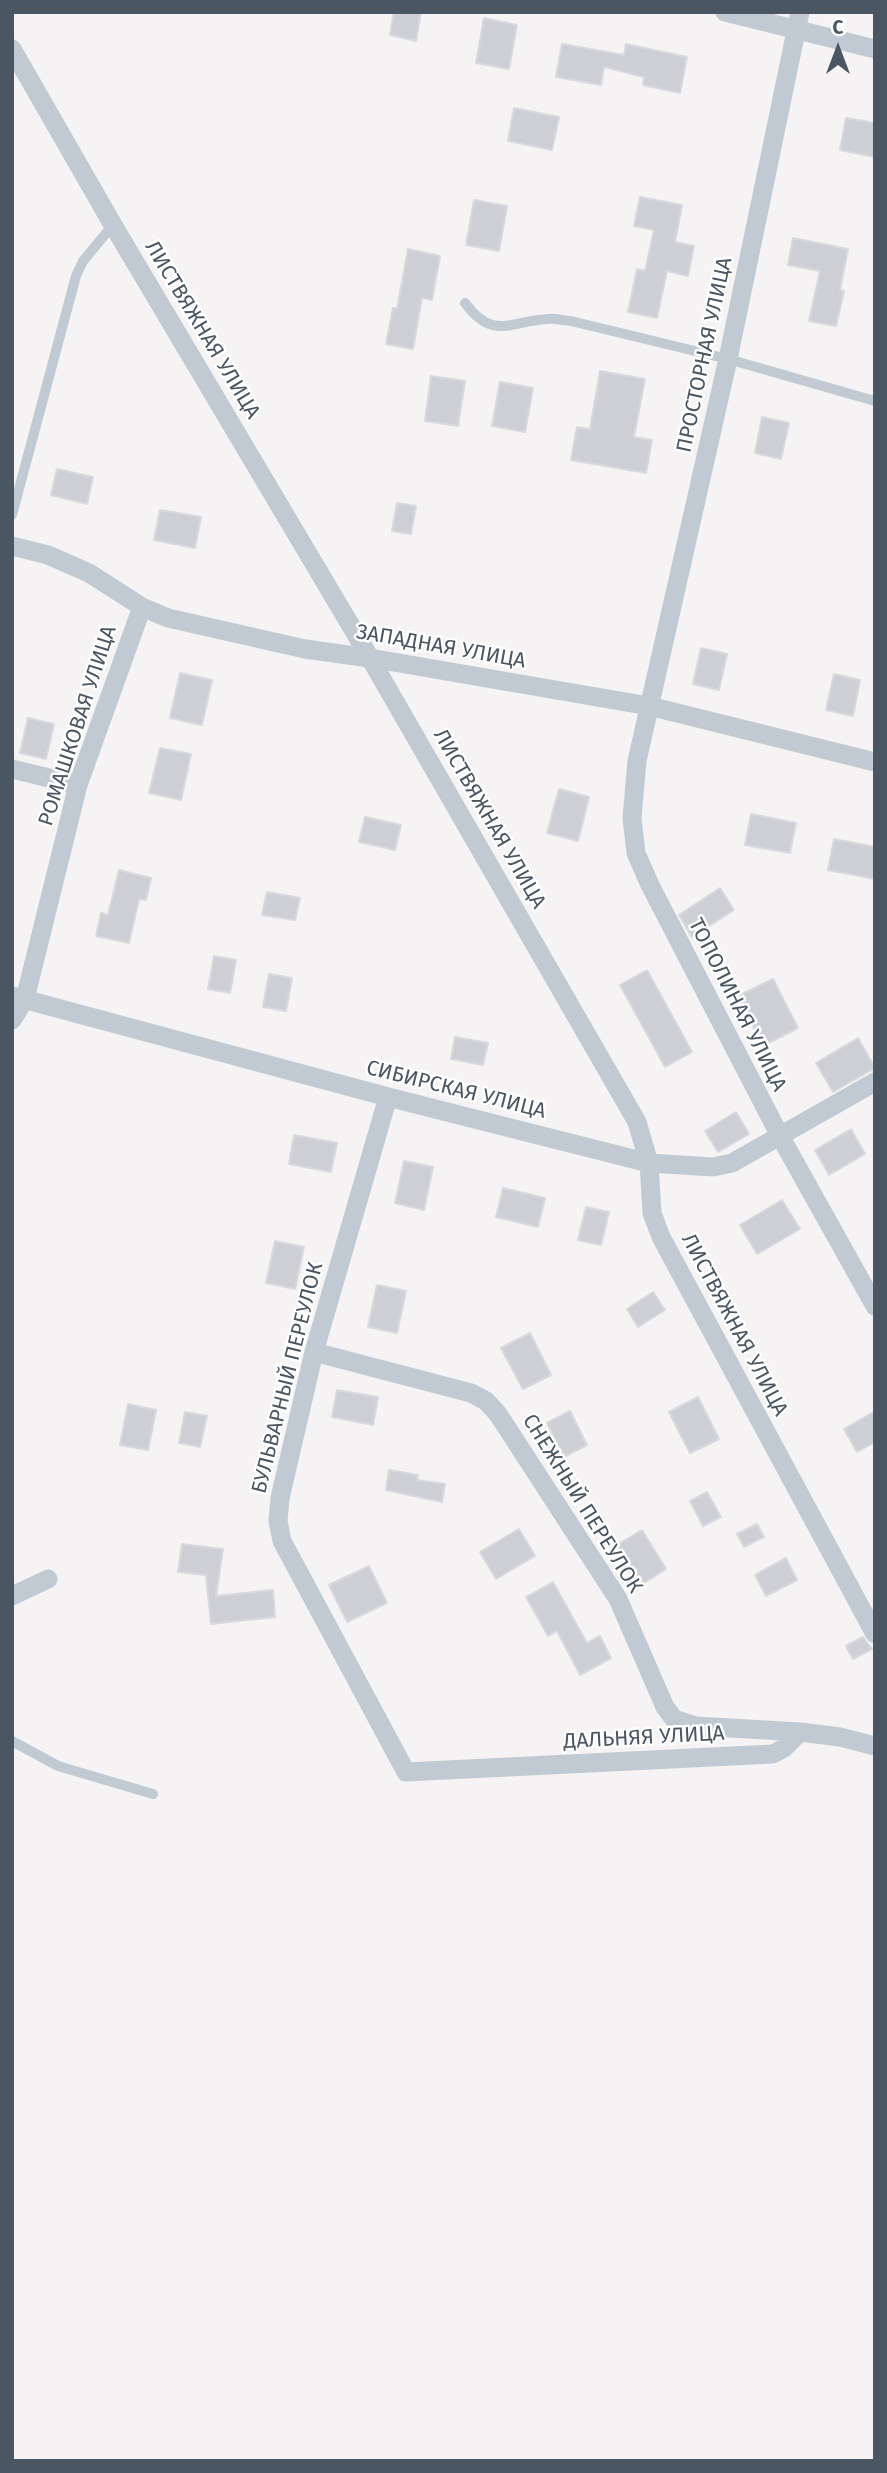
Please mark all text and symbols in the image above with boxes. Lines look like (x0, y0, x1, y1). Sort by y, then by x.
north arrow (803, 14, 873, 84)
text: С (833, 16, 843, 39)
street label: ЛИСТВЯЖНАЯ УЛИЦА (139, 237, 265, 423)
street label: ПРОСТОРНАЯ УЛИЦА (672, 255, 738, 455)
street label: ЗАПАДНАЯ УЛИЦА (354, 620, 528, 674)
street label: РОМАШКОВАЯ УЛИЦА (34, 623, 122, 829)
street label: ЛИСТВЯЖНАЯ УЛИЦА (427, 725, 551, 913)
street label: ТОПОЛИНАЯ УЛИЦА (682, 914, 792, 1096)
street label: СИБИРСКАЯ УЛИЦА (364, 1055, 548, 1125)
street label: ЛИСТВЯЖНАЯ УЛИЦА (675, 1229, 793, 1421)
street label: БУЛЬВАРНЫЙ ПЕРЕУЛОК (247, 1260, 329, 1496)
street label: СНЕЖНЫЙ ПЕРЕУЛОК (517, 1410, 647, 1598)
street label: ДАЛЬНЯЯ УЛИЦА (563, 1721, 725, 1755)

